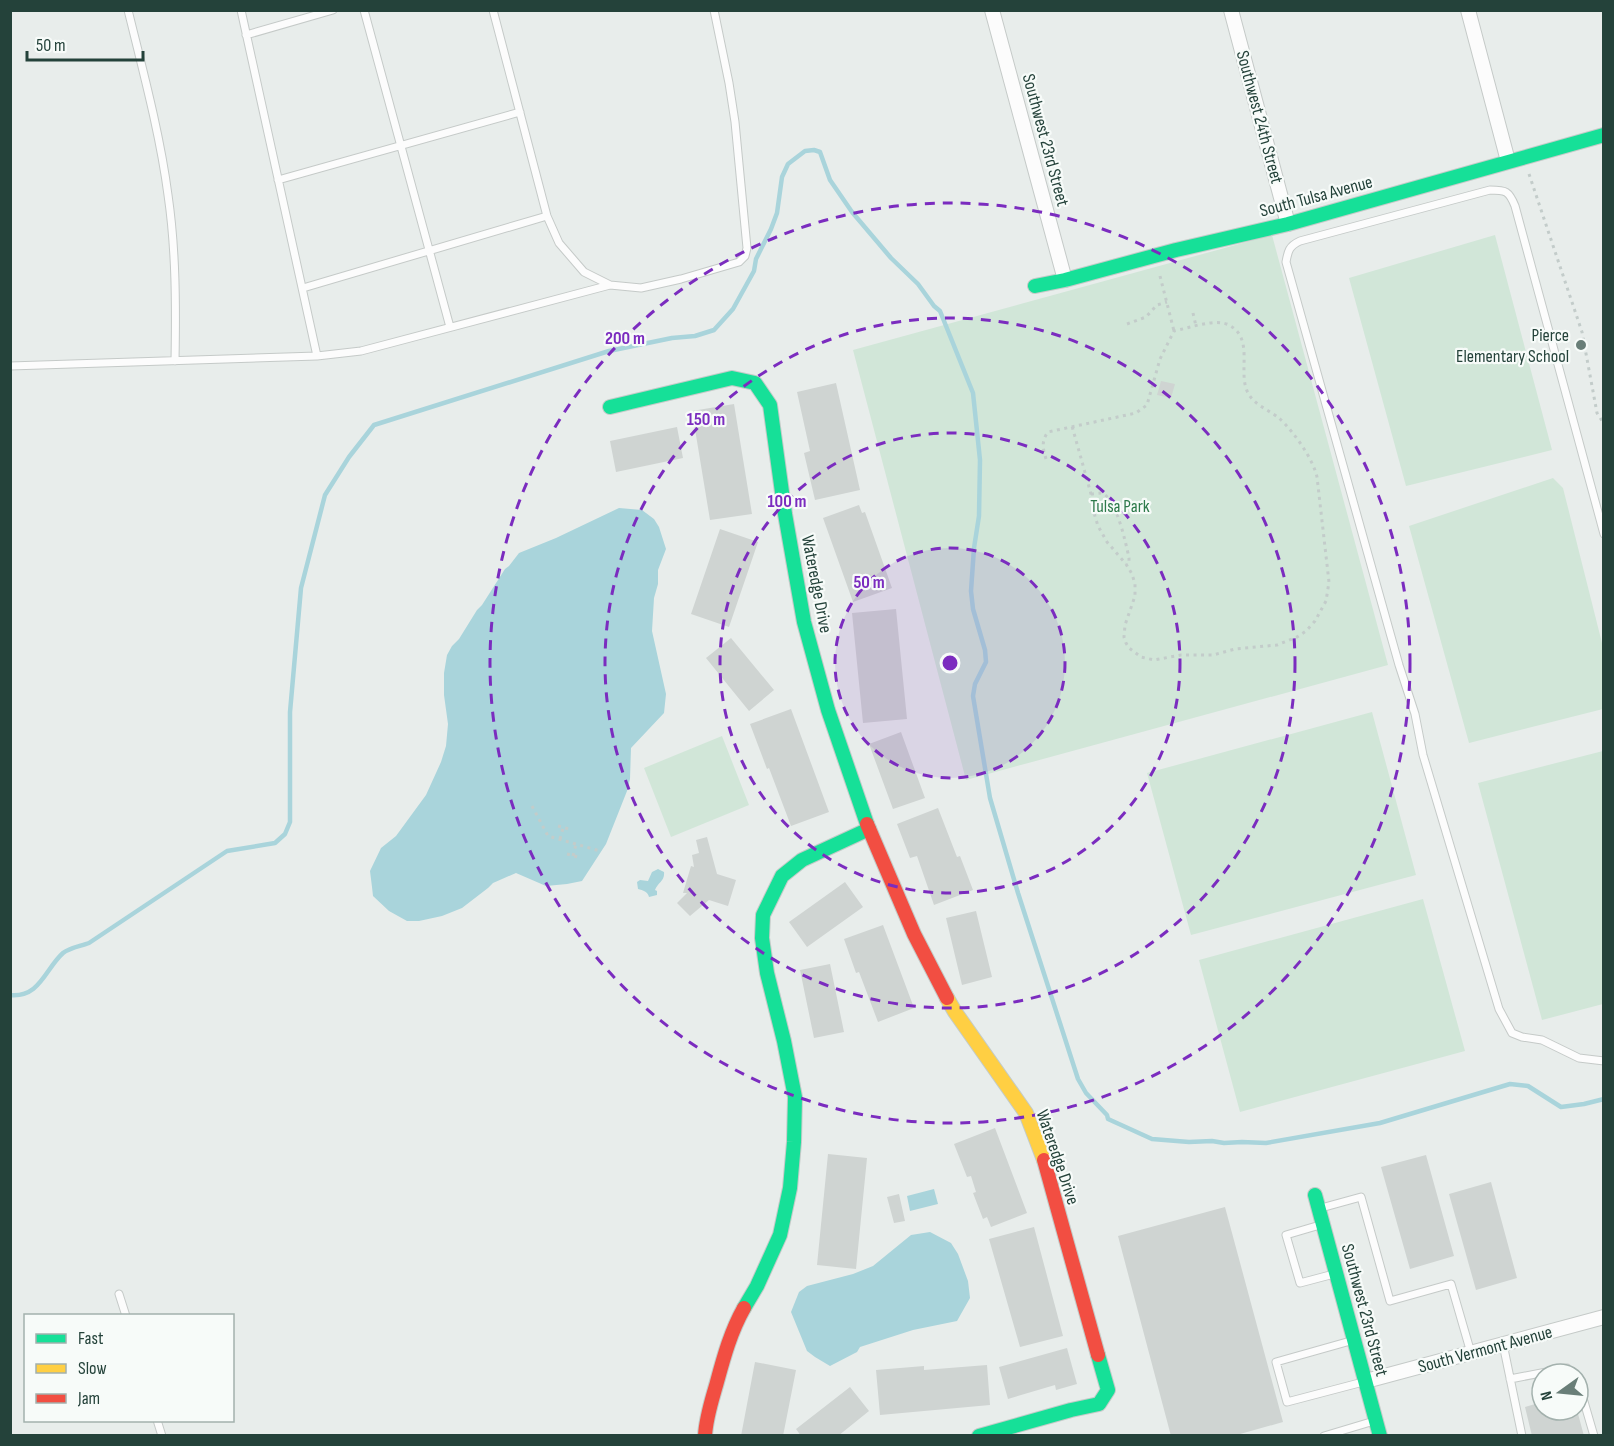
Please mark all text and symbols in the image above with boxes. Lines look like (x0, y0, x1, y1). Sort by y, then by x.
scale bar (27, 24, 142, 62)
text: 50 m (36, 35, 66, 56)
street label: Southwest 24th Street (1232, 48, 1287, 186)
street label: Southwest 23rd Street (1018, 72, 1073, 209)
street label: South Tulsa Avenue (1257, 171, 1375, 222)
place label: Pierce Elementary School (1456, 325, 1569, 367)
text: 200 m (605, 328, 645, 349)
marker: Pierce Elementary School (1574, 338, 1588, 352)
text: 150 m (687, 409, 725, 430)
text: 100 m (768, 491, 807, 512)
park label: Tulsa Park (1090, 496, 1150, 517)
street label: Wateredge Drive (797, 534, 836, 635)
text: 50 m (853, 572, 885, 593)
centre of rings (940, 653, 960, 673)
street label: Wateredge Drive (1031, 1107, 1084, 1207)
street label: Southwest 23rd Street (1337, 1242, 1392, 1379)
legend (24, 1314, 234, 1422)
street label: South Vermont Avenue (1416, 1321, 1554, 1377)
text: Fast (78, 1328, 104, 1349)
text: Slow (78, 1358, 107, 1379)
north arrow (1530, 1362, 1590, 1422)
text: Jam (77, 1388, 100, 1409)
text: N (1537, 1389, 1557, 1402)

